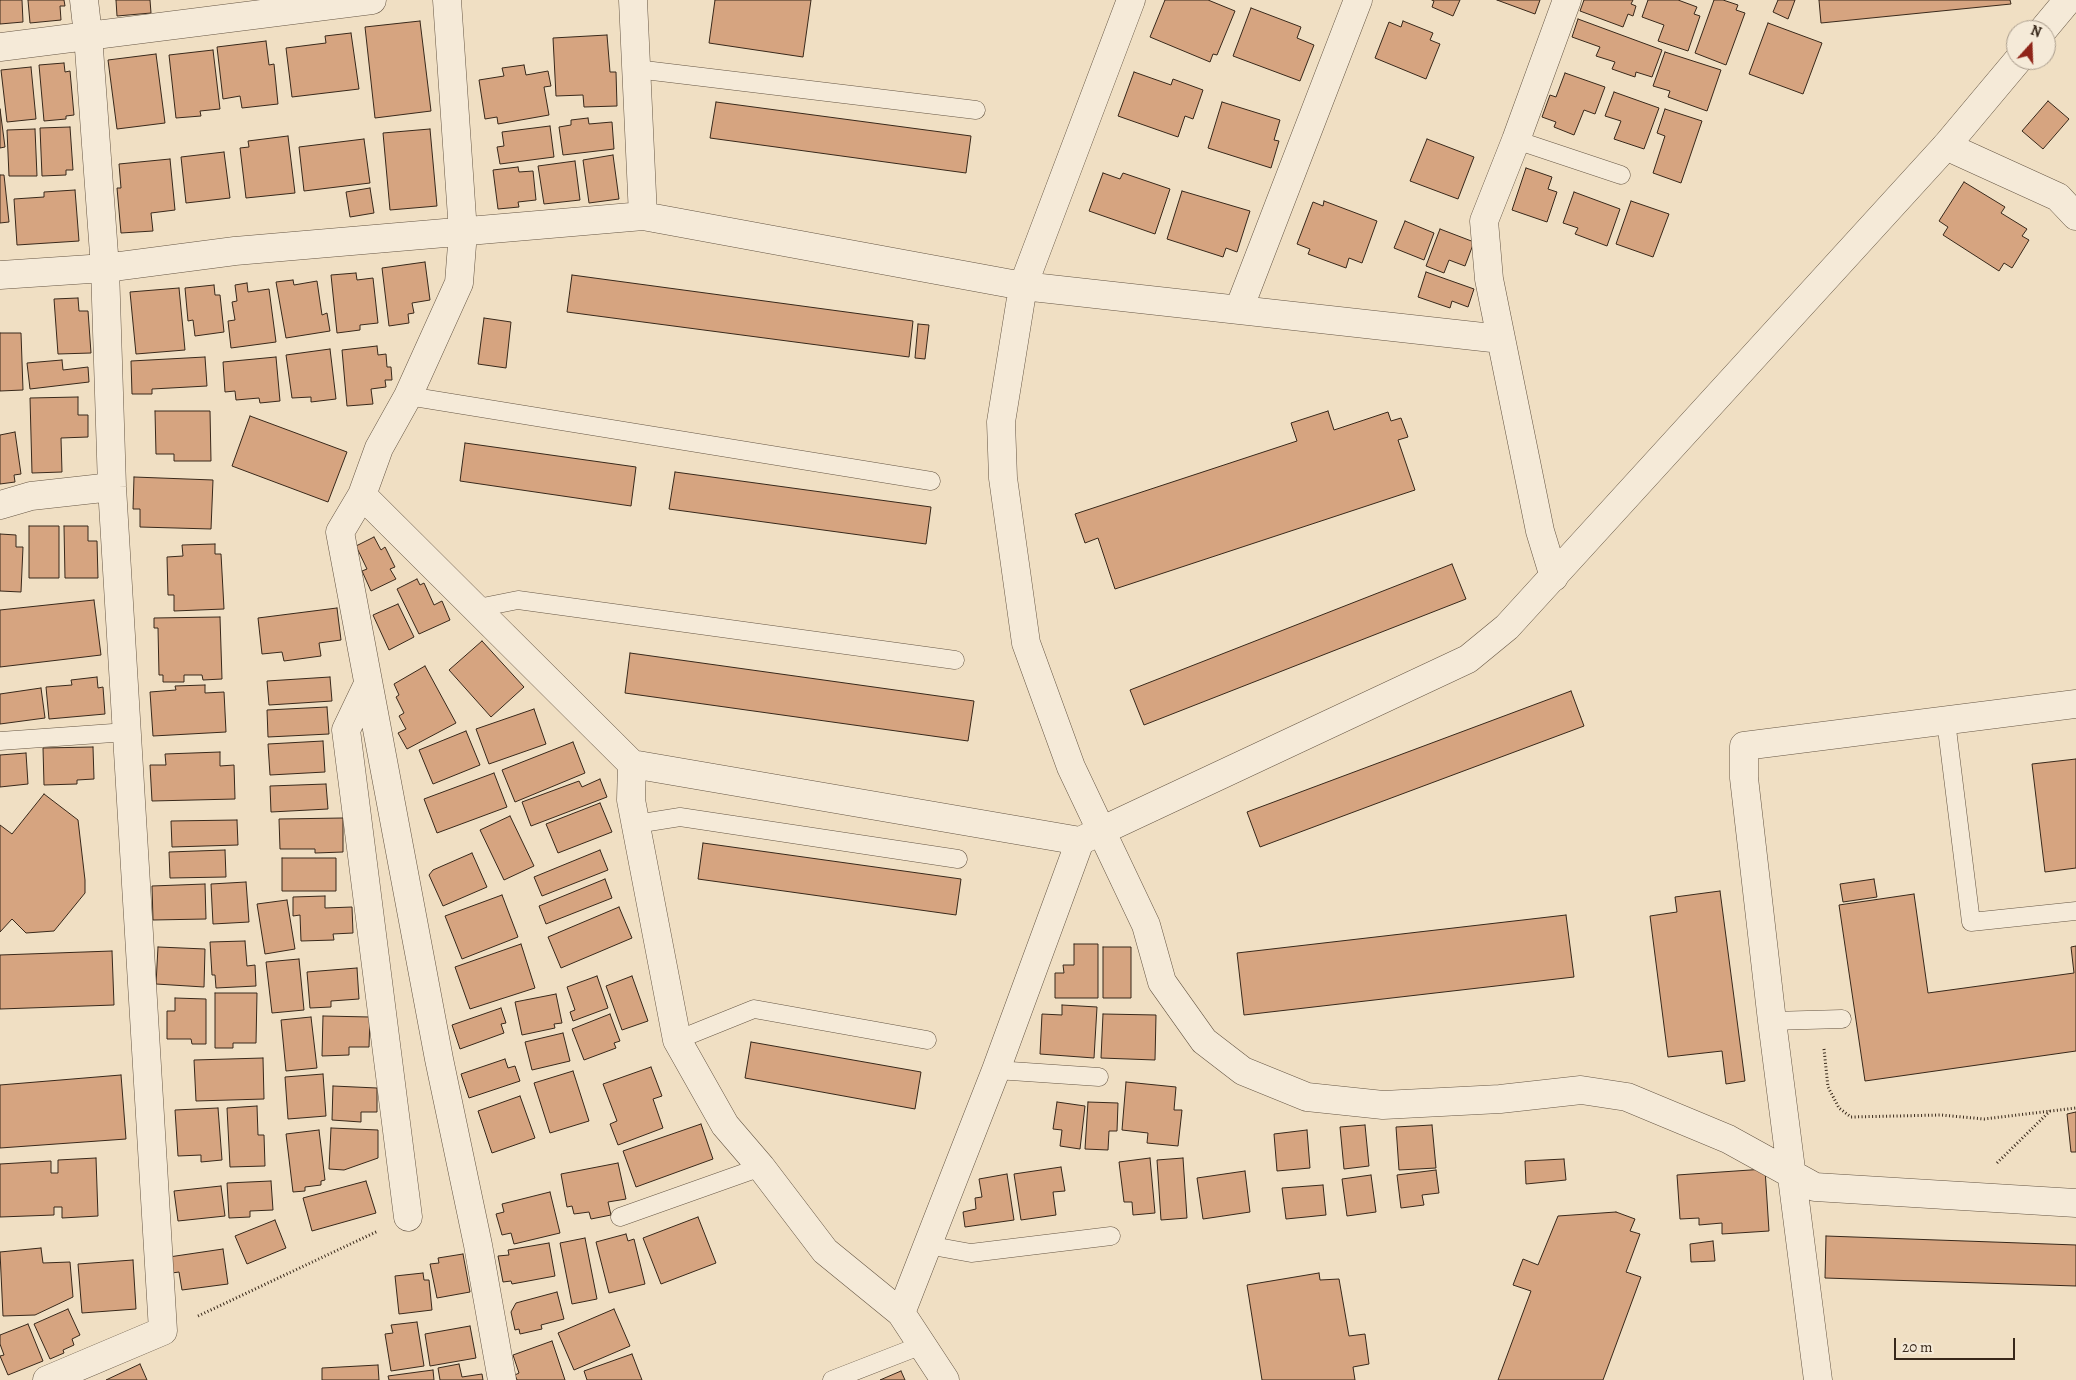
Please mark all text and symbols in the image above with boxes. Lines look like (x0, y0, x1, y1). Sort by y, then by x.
north arrow (2006, 20, 2056, 70)
text: N (2028, 21, 2044, 42)
scale bar (1896, 1328, 2017, 1360)
text: 20 m (1902, 1337, 1933, 1357)

